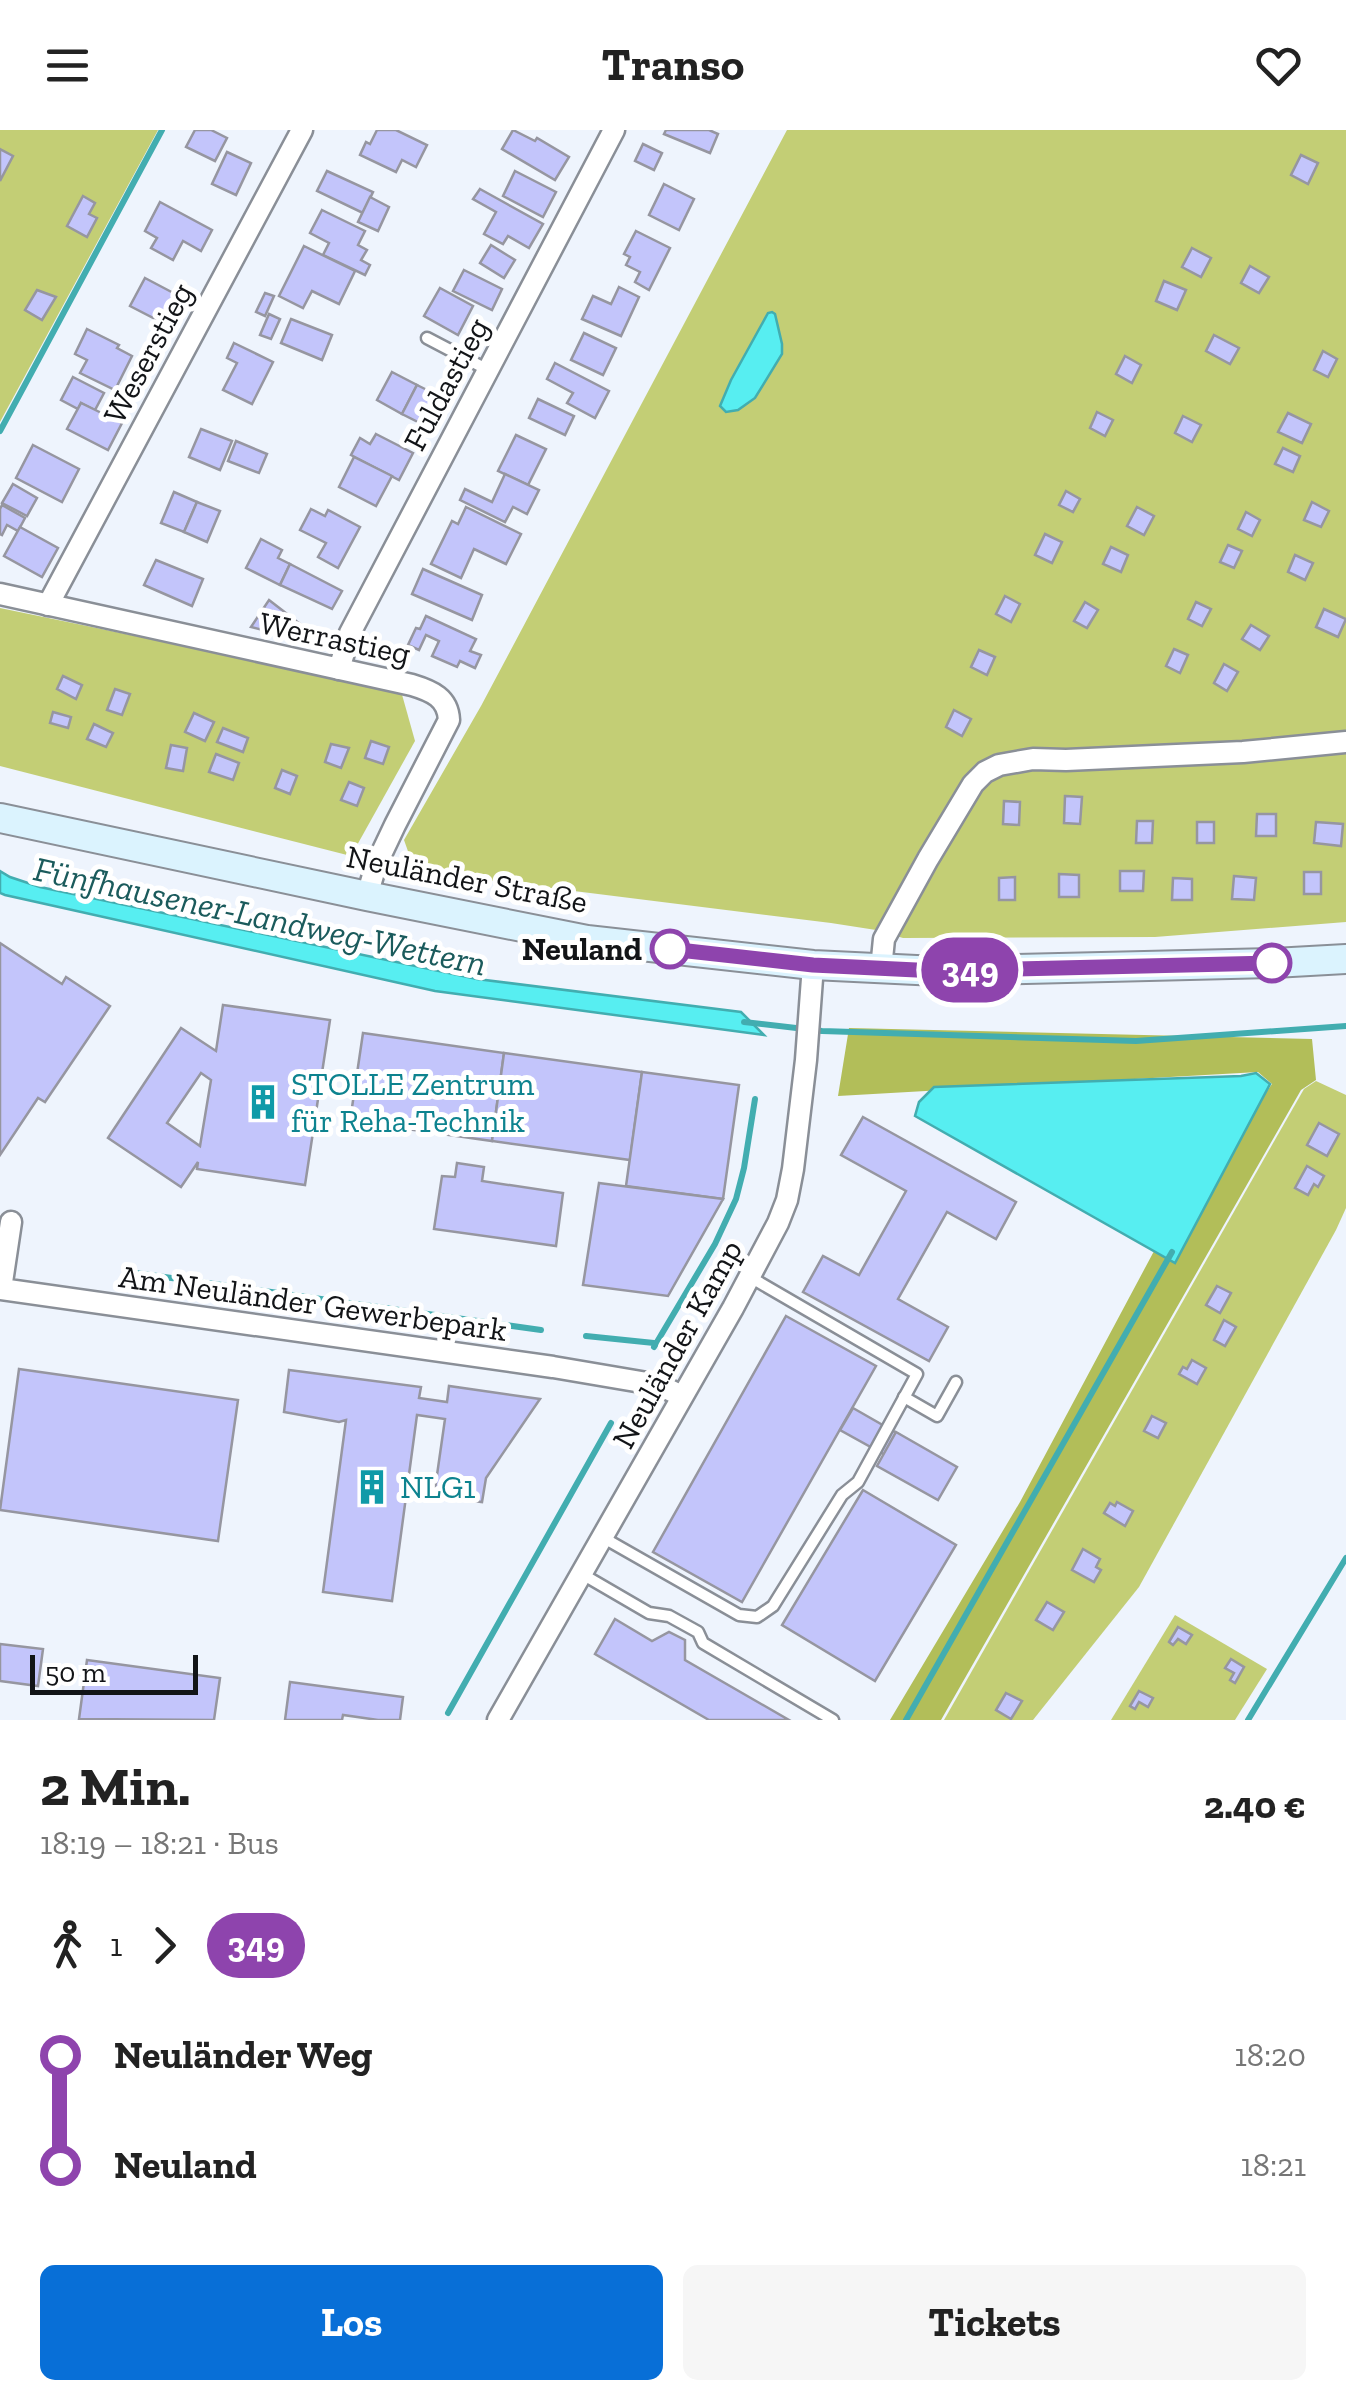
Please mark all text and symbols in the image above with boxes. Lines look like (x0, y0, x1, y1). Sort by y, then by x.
icon: menu (40, 38, 95, 93)
text: Transo (602, 38, 744, 92)
icon: heart (1251, 38, 1306, 93)
street label: Weserstieg (95, 276, 201, 430)
street label: Fuldastieg (395, 311, 497, 457)
street label: Werrastieg (256, 603, 414, 673)
street label: Neuländer Straße (343, 837, 591, 921)
water label: Fünfhausener-Landweg-Wettern (30, 848, 490, 984)
place label: Neuland (522, 930, 642, 968)
marker: Neuland (651, 930, 689, 968)
line badge: 349 (912, 938, 1028, 1002)
unlabelled marker (1253, 944, 1291, 982)
text: 349 (941, 949, 999, 991)
place label: STOLLE Zentrum für Reha-Technik (291, 1065, 535, 1140)
building icon: STOLLE Zentrum für Reha-Technik (244, 1083, 282, 1121)
street label: Neuländer Kamp (604, 1233, 750, 1455)
street label: Am Neuländer Gewerbepark (117, 1257, 510, 1349)
building icon: NLG1 (353, 1468, 391, 1506)
place label: NLG1 (400, 1468, 476, 1506)
scale bar (30, 1650, 198, 1694)
text: 50 m (45, 1656, 106, 1689)
text: 2 Min. (40, 1753, 191, 1819)
text: 2.40 € (1204, 1782, 1306, 1828)
text: 18:19 – 18:21 · Bus (40, 1824, 279, 1862)
icon: walk (40, 1918, 95, 1973)
icon: forward (137, 1918, 192, 1973)
text: 349 (227, 1924, 285, 1966)
text: 1 (110, 1926, 122, 1964)
text: Neuländer Weg (114, 2032, 372, 2078)
text: 18:20 (1234, 2036, 1306, 2074)
text: Neuland (114, 2142, 257, 2188)
text: 18:21 (1240, 2146, 1306, 2184)
button: Los (40, 2265, 663, 2380)
button: Tickets (683, 2265, 1306, 2380)

